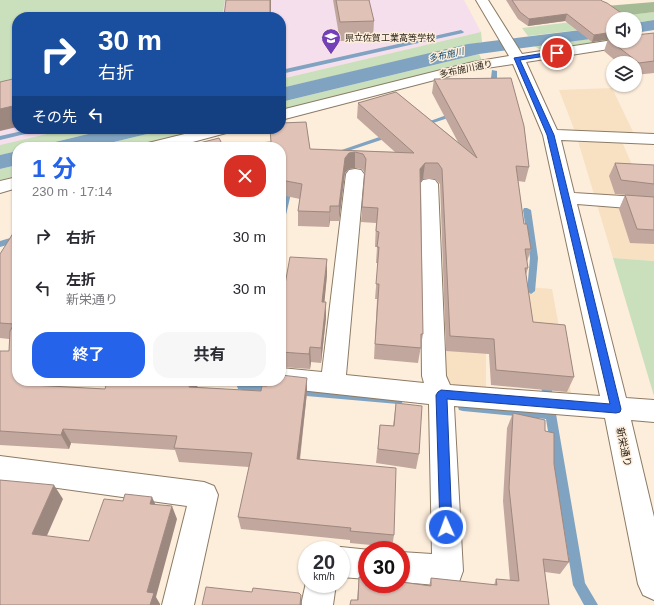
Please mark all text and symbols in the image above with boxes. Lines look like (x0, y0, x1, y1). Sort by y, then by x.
map controls (606, 12, 642, 92)
button: sound (606, 12, 642, 48)
text: 30 m (98, 25, 162, 56)
school or university icon: 県立佐賀工業高等学校 (320, 27, 342, 55)
icon: right (32, 28, 84, 80)
place label: 県立佐賀工業高等学校 (345, 33, 435, 43)
pin (540, 36, 574, 70)
icon: arrive (546, 42, 568, 64)
water label: 多布施川 (427, 46, 466, 64)
button: layers (606, 56, 642, 92)
street label: 多布施川通り (439, 58, 493, 80)
text: 右折 (98, 63, 134, 83)
icon: left (85, 104, 107, 126)
text: その先 (32, 108, 77, 125)
text: 1 分 (32, 155, 76, 182)
button: close (224, 155, 266, 197)
text: 230 m · 17:14 (32, 184, 112, 199)
icon: right (32, 225, 54, 247)
text: 30 m (233, 228, 266, 245)
text: 右折 (66, 229, 96, 246)
text: 左折 (66, 271, 96, 288)
icon: left (32, 277, 54, 299)
text: 30 m (233, 280, 266, 297)
text: 新栄通り (66, 292, 118, 307)
button: 終了 (32, 332, 145, 378)
button: 共有 (153, 332, 266, 378)
street label: 新栄通り (614, 426, 634, 468)
position arrow (425, 506, 467, 548)
speed limit sign: 30 (358, 541, 410, 593)
text: 20 (313, 551, 335, 573)
text: km/h (313, 571, 335, 582)

